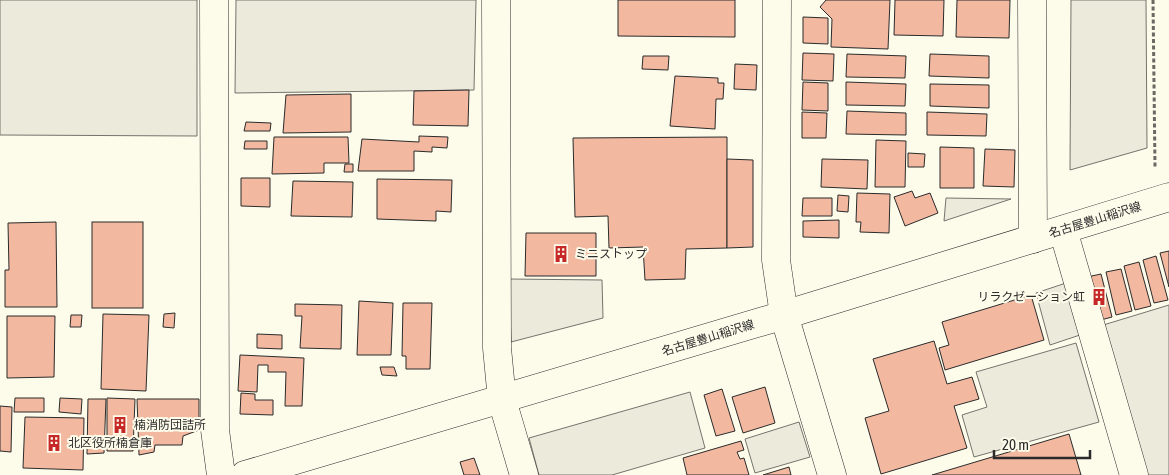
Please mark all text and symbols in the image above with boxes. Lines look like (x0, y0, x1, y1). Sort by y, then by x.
street label: 名古屋豊山稲沢線 (1047, 199, 1143, 241)
building icon: ミニストップ (551, 244, 571, 264)
place label: ミニストップ (575, 247, 647, 261)
building icon: リラクゼーション虹 (1089, 287, 1109, 307)
place label: リラクゼーション虹 (977, 290, 1085, 304)
street label: 名古屋豊山稲沢線 (660, 317, 756, 359)
building icon: 楠消防団詰所 (110, 415, 130, 435)
place label: 楠消防団詰所 (134, 418, 206, 432)
scale bar (994, 428, 1090, 460)
building icon: 北区役所楠倉庫 (44, 433, 64, 453)
place label: 北区役所楠倉庫 (68, 436, 152, 450)
text: 20 m (1002, 436, 1029, 453)

